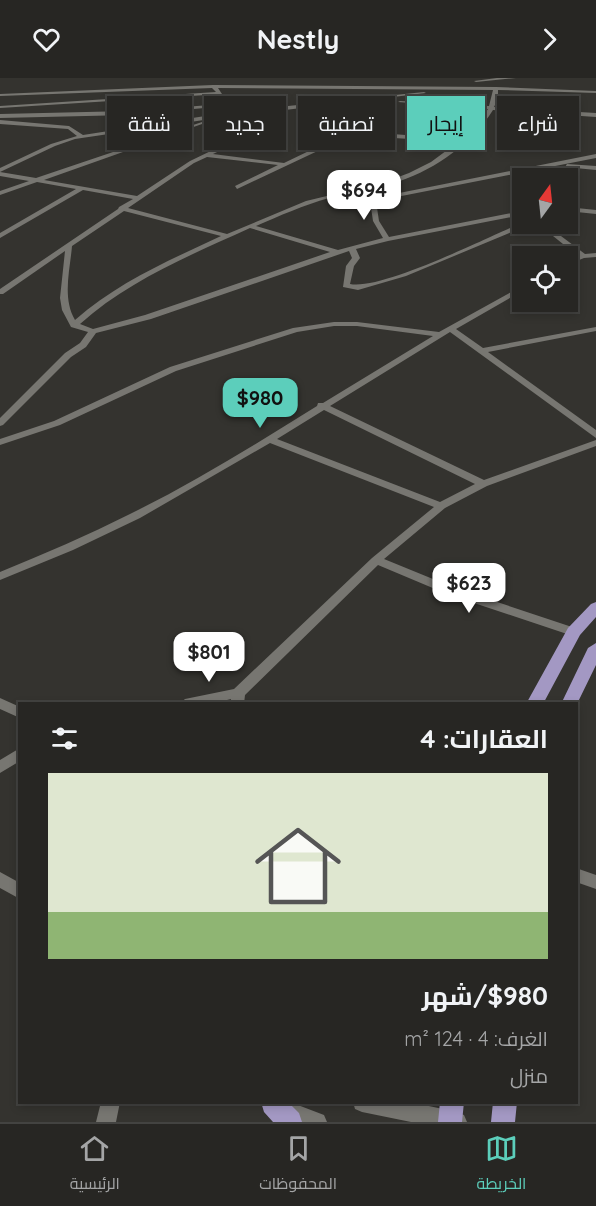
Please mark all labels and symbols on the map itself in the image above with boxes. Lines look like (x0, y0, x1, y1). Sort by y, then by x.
north arrow (512, 168, 578, 234)
pin: $694 (328, 170, 400, 221)
pin: $980 (224, 378, 296, 429)
pin: $623 (433, 563, 505, 614)
pin: $801 (173, 632, 245, 683)

